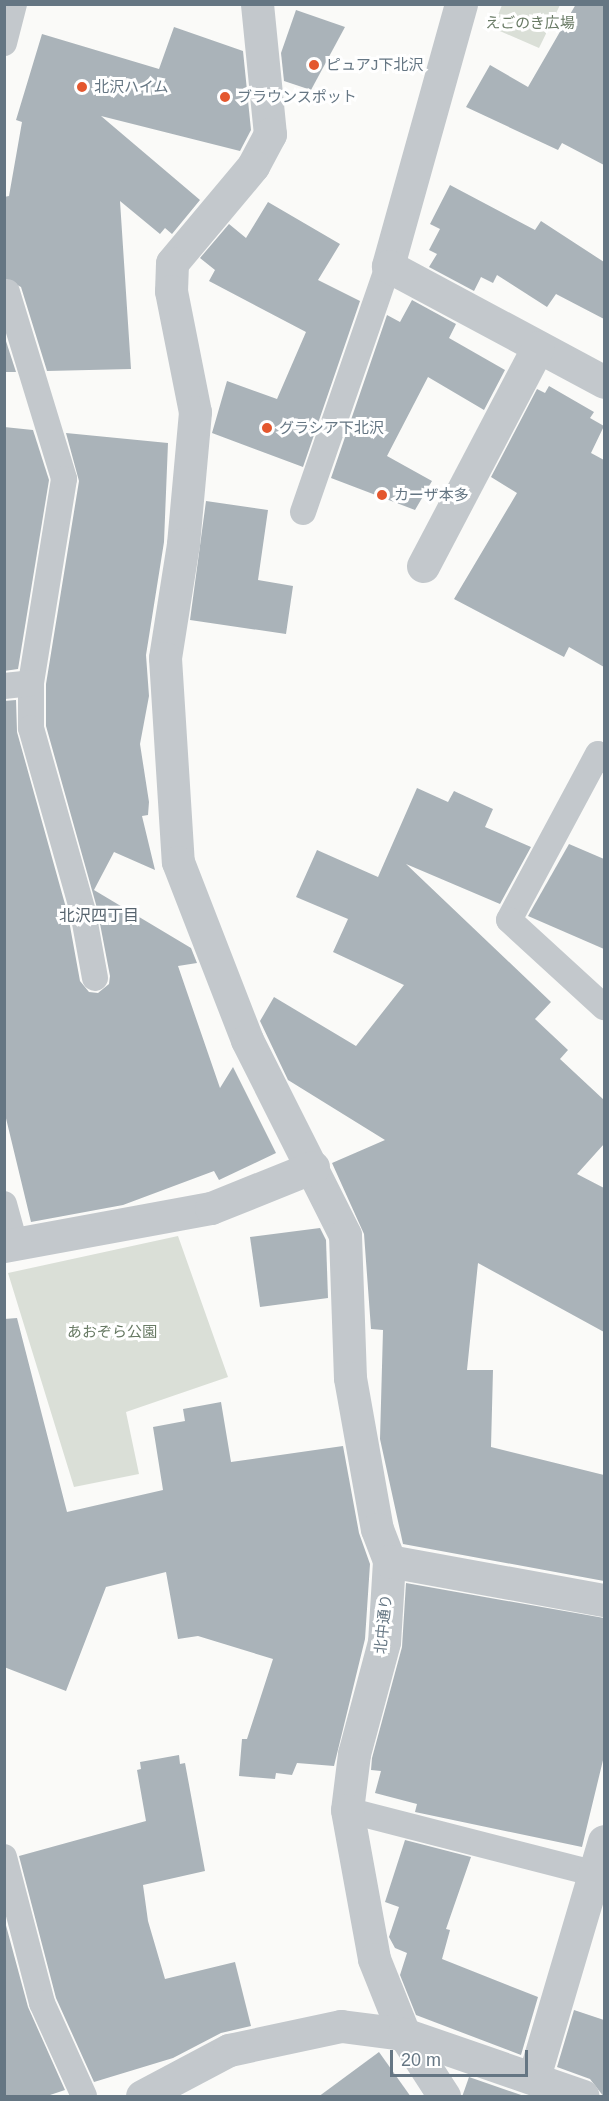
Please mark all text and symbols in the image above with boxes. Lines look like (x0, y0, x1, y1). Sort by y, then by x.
park label: えごのき広場 (485, 14, 575, 32)
place label: ピュアJ下北沢 (326, 56, 423, 74)
marker: ピュアJ下北沢 (307, 58, 321, 72)
place label: 北沢ハイム (94, 78, 169, 96)
marker: 北沢ハイム (75, 80, 89, 94)
place label: ブラウンスポット (237, 88, 357, 106)
marker: ブラウンスポット (218, 90, 232, 104)
place label: グラシア下北沢 (279, 419, 384, 437)
marker: グラシア下北沢 (260, 421, 274, 435)
place label: カーザ本多 (394, 486, 469, 504)
marker: カーザ本多 (375, 488, 389, 502)
district label: 北沢四丁目 (59, 906, 139, 926)
park label: あおぞら公園 (67, 1323, 157, 1341)
street label: 北中通り (371, 1593, 395, 1655)
scale bar (393, 2038, 531, 2076)
text: 20 m (401, 2050, 441, 2070)

